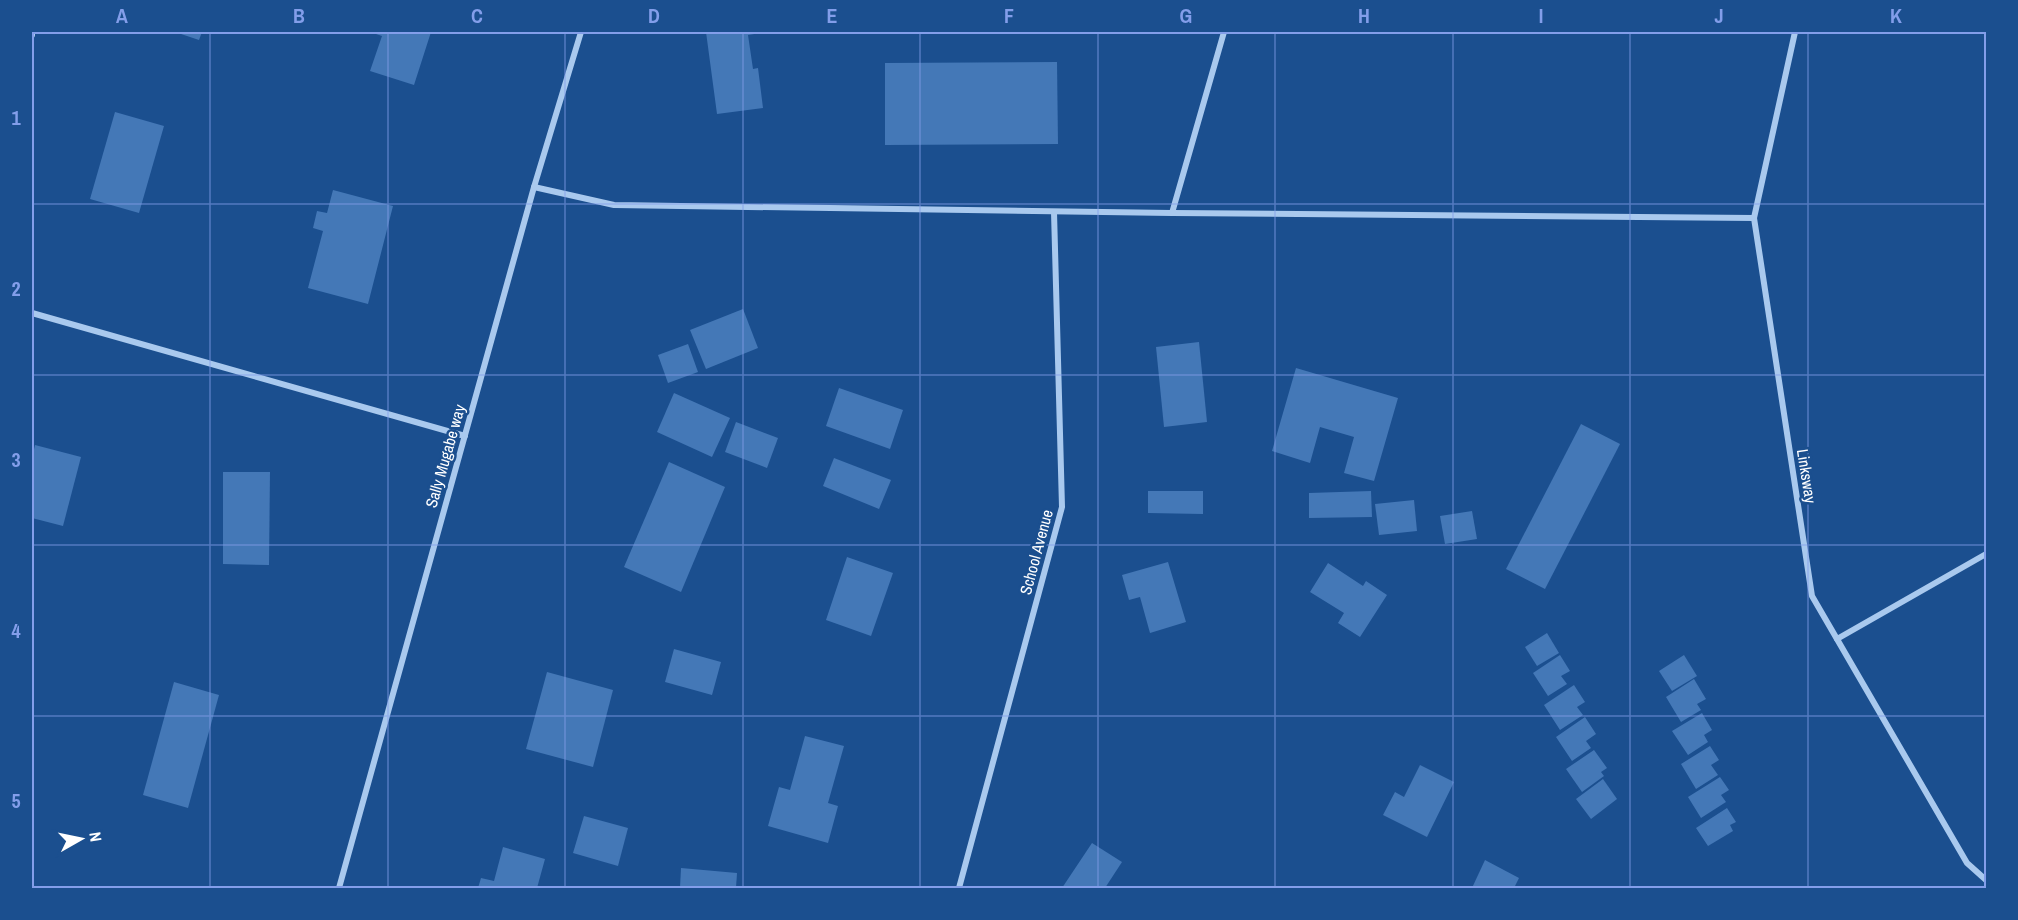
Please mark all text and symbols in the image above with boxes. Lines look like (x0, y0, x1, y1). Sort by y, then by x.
text: A (116, 2, 128, 29)
text: B (293, 2, 305, 29)
text: C (471, 2, 483, 29)
text: D (648, 2, 660, 29)
text: E (827, 2, 838, 29)
text: F (1004, 2, 1014, 29)
text: G (1180, 2, 1192, 29)
text: H (1358, 2, 1370, 29)
text: I (1539, 2, 1543, 29)
text: J (1714, 2, 1724, 29)
text: K (1890, 2, 1902, 29)
text: 1 (11, 104, 21, 131)
text: 2 (11, 275, 21, 302)
street label: Sally Mugabe way (420, 401, 470, 510)
text: 3 (11, 446, 21, 473)
street label: Linksway (1792, 447, 1822, 505)
street label: School Avenue (1014, 507, 1058, 597)
text: 4 (11, 617, 21, 644)
text: 5 (11, 787, 21, 814)
north arrow (51, 809, 111, 869)
text: N (84, 830, 107, 843)

